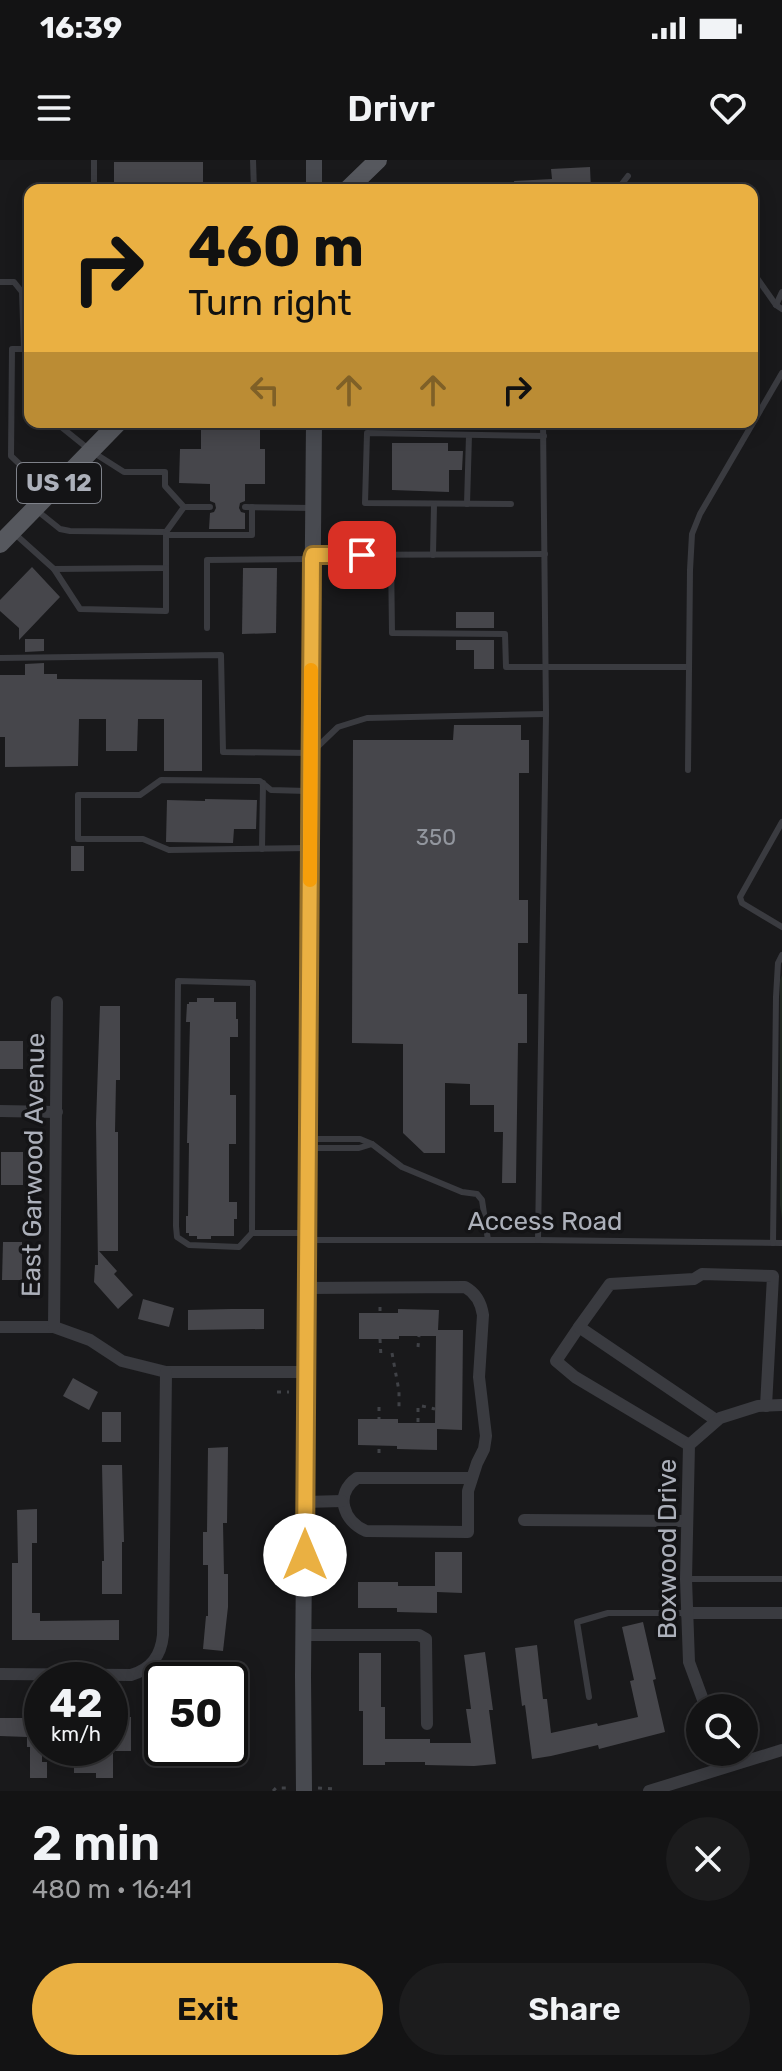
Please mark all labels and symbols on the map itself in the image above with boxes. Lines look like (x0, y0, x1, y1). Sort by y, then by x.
road number: US 12 (17, 463, 101, 503)
pin (328, 521, 396, 589)
house number: 350 (416, 824, 456, 851)
street label: East Garwood Avenue (16, 1033, 51, 1297)
street label: Access Road (467, 1206, 623, 1237)
street label: Boxwood Drive (652, 1459, 683, 1639)
position arrow (263, 1513, 347, 1597)
speed limit sign: 50 (144, 1662, 248, 1766)

